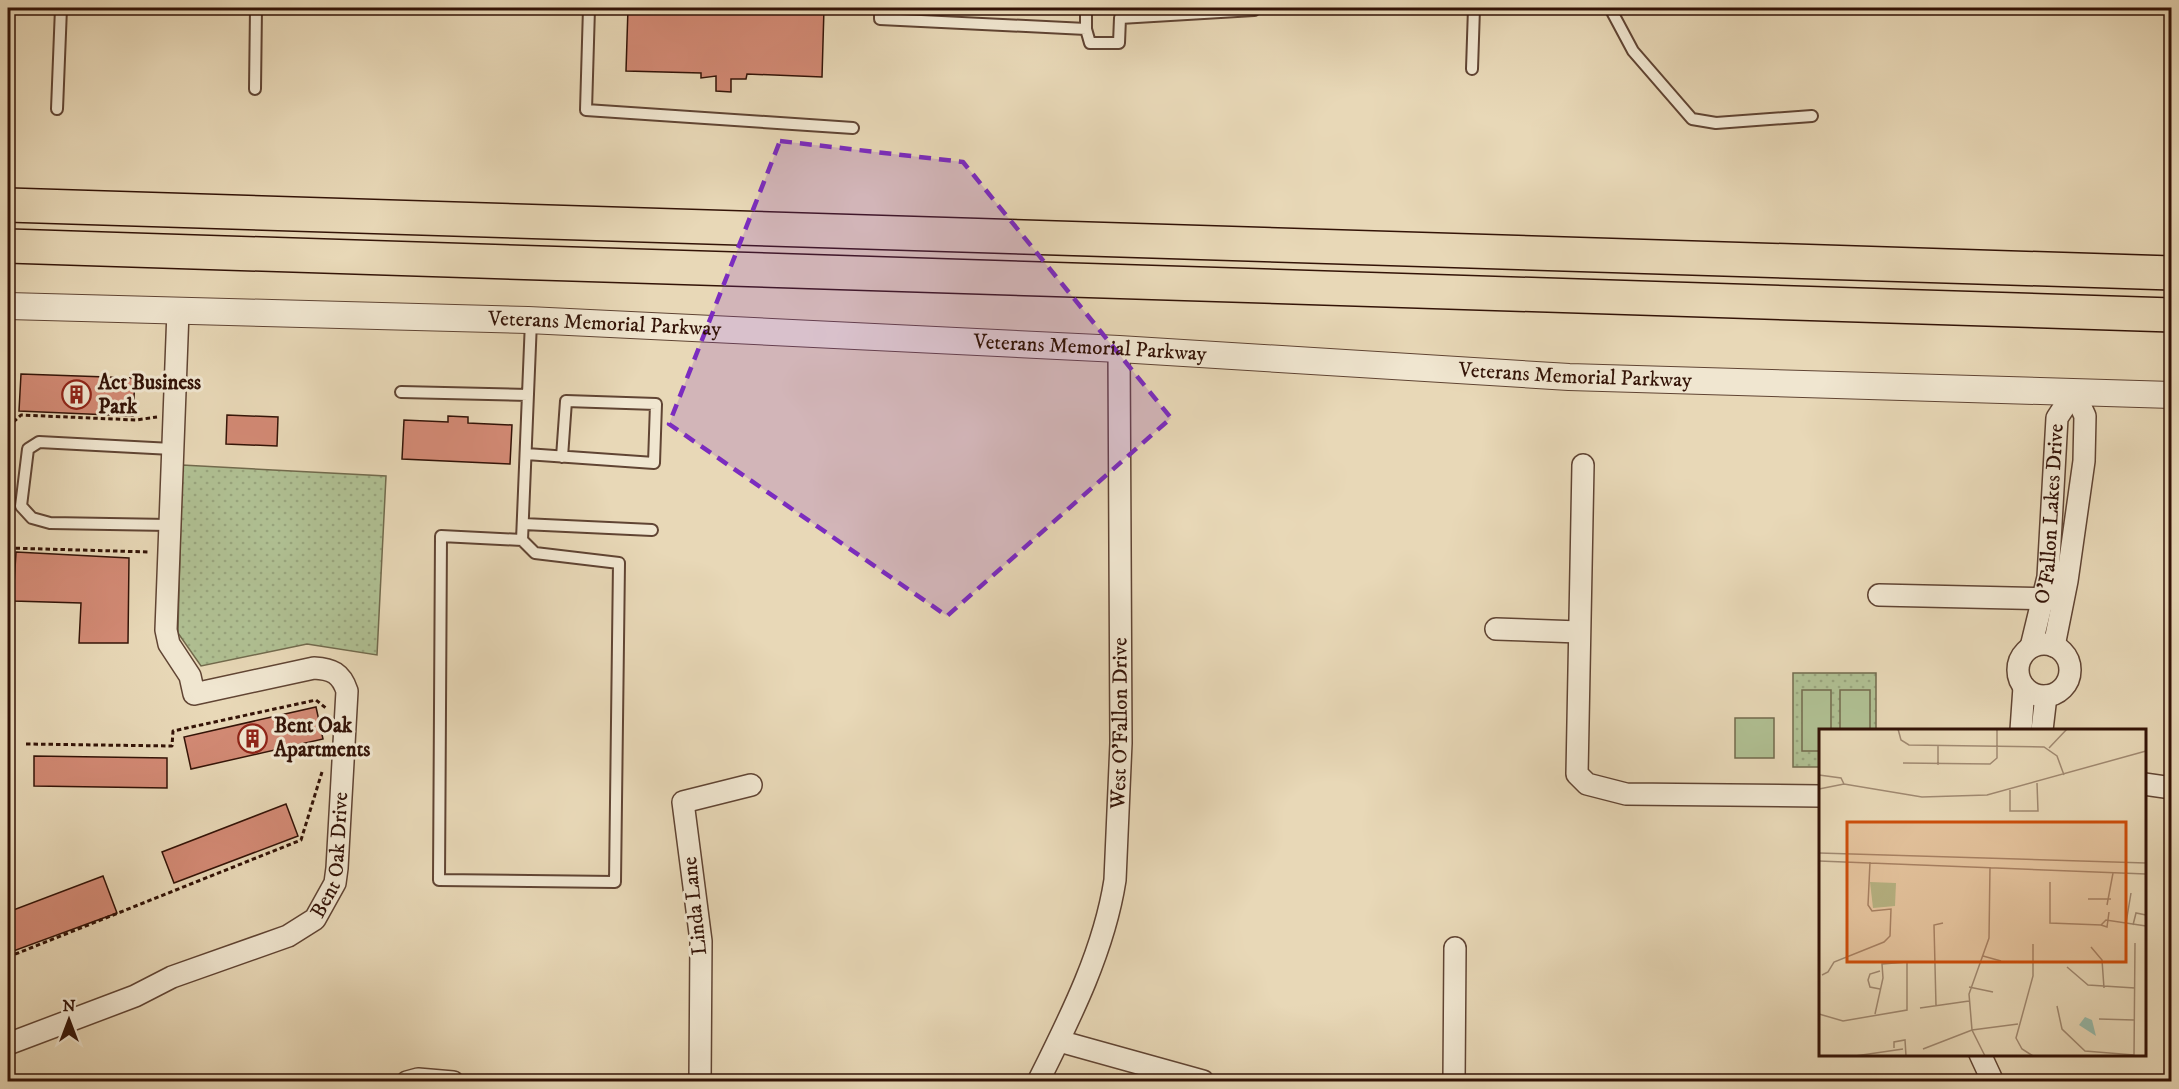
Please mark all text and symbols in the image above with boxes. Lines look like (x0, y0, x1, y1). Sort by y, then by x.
street label: Veterans Memorial Parkway (487, 306, 723, 343)
street label: Veterans Memorial Parkway (972, 329, 1209, 367)
street label: Veterans Memorial Parkway (1457, 357, 1693, 394)
place label: Act Business Park (97, 370, 201, 420)
building icon: Act Business Park (61, 379, 93, 411)
street label: O'Fallon Lakes Drive (2029, 423, 2070, 607)
street label: West O'Fallon Drive (1105, 637, 1134, 811)
place label: Bent Oak Apartments (273, 713, 370, 763)
building icon: Bent Oak Apartments (237, 722, 269, 754)
inset map (1819, 729, 2146, 1056)
street label: Bent Oak Drive (305, 791, 354, 923)
street label: Linda Lane (677, 855, 713, 957)
north arrow (39, 990, 99, 1050)
text: N (62, 996, 76, 1016)

